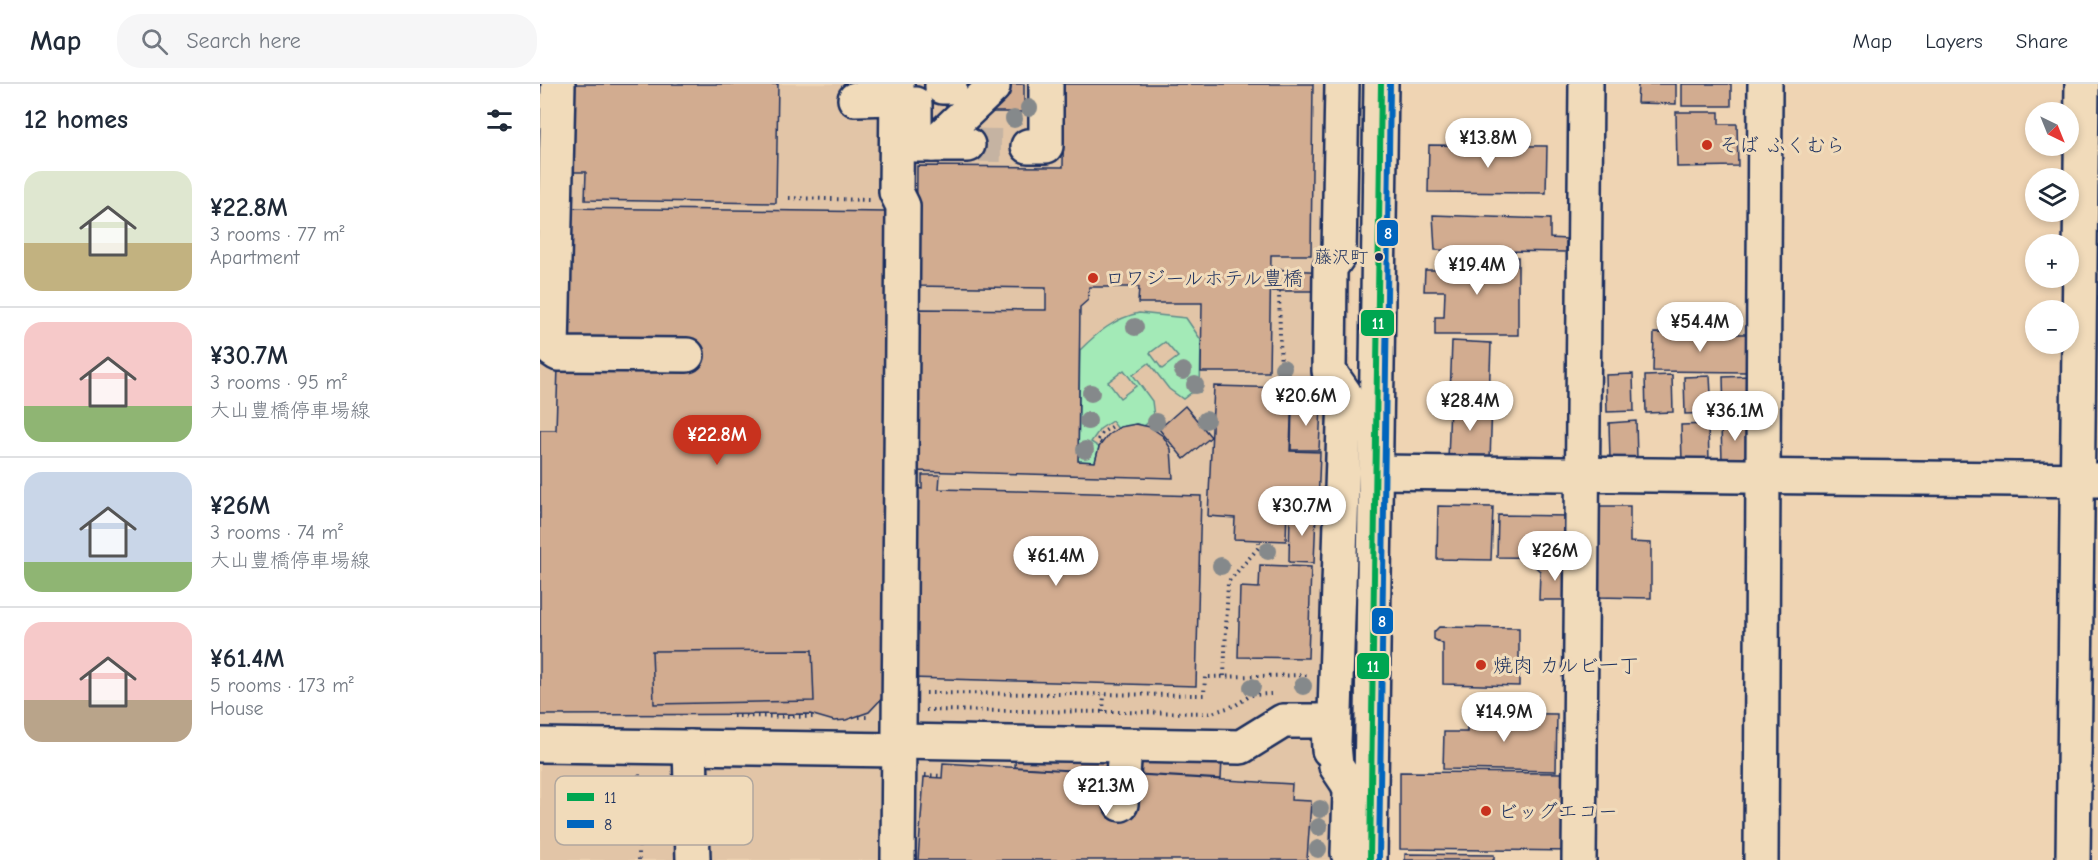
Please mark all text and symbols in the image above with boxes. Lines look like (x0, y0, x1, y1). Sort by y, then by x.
search box (117, 14, 537, 68)
text: Map (30, 25, 81, 57)
icon: search (138, 25, 171, 58)
text: Search here (186, 28, 301, 54)
text: Map (1853, 29, 1892, 53)
text: Layers (1925, 29, 1983, 53)
text: Share (2016, 29, 2068, 53)
north arrow (2025, 102, 2079, 156)
map controls (2025, 102, 2079, 354)
icon: filters (483, 104, 516, 137)
text: 12 homes (24, 105, 128, 135)
pin: ¥13.8M (1439, 118, 1537, 169)
text: ¥13.8M (1459, 126, 1517, 149)
place label: そば ふくむら (1719, 134, 1846, 157)
marker: そば ふくむら (1700, 138, 1714, 152)
button: layers (2025, 168, 2079, 222)
text: ¥22.8M (210, 193, 288, 223)
icon: home (72, 195, 144, 267)
line badge: 8 (1376, 219, 1399, 247)
text: 3 rooms · 77 m² (210, 223, 344, 246)
text: 8 (1384, 225, 1392, 243)
button: + (2025, 234, 2079, 288)
pin: ¥19.4M (1428, 245, 1526, 296)
text: Apartment (210, 246, 300, 269)
place label: 藤沢町 (1314, 247, 1368, 268)
marker: 藤沢町 (1373, 251, 1385, 263)
text: ¥19.4M (1448, 253, 1506, 276)
place label: ロワジールホテル豊橋 (1105, 267, 1303, 290)
marker: ロワジールホテル豊橋 (1086, 271, 1100, 285)
button: − (2025, 300, 2079, 354)
pin: ¥54.4M (1651, 302, 1749, 353)
line badge: 11 (1360, 309, 1395, 337)
text: ¥54.4M (1671, 310, 1729, 333)
text: 11 (1372, 315, 1384, 333)
text: ¥30.7M (210, 341, 288, 371)
icon: home (72, 346, 144, 418)
text: 3 rooms · 95 m² (210, 371, 347, 394)
pin: ¥20.6M (1257, 376, 1355, 427)
pin: ¥28.4M (1421, 381, 1519, 432)
text: ¥20.6M (1275, 384, 1337, 407)
text: ¥28.4M (1440, 389, 1500, 412)
pin: ¥36.1M (1686, 391, 1784, 442)
text: 大山豊橋停車場線 (210, 399, 370, 422)
text: ¥36.1M (1706, 399, 1764, 422)
pin: ¥22.8M (668, 415, 766, 466)
text: ¥22.8M (687, 423, 747, 446)
pin: ¥30.7M (1253, 486, 1351, 537)
text: ¥26M (210, 491, 270, 521)
text: ¥30.7M (1272, 494, 1332, 517)
icon: home (72, 496, 144, 568)
text: 3 rooms · 74 m² (210, 521, 343, 544)
pin: ¥26M (1519, 531, 1591, 582)
pin: ¥61.4M (1007, 536, 1105, 587)
text: ¥26M (1532, 539, 1578, 562)
text: ¥61.4M (1027, 544, 1085, 567)
text: 大山豊橋停車場線 (210, 549, 370, 572)
line badge: 8 (1371, 607, 1394, 635)
text: 8 (1378, 613, 1386, 631)
text: ¥61.4M (210, 644, 284, 674)
icon: home (72, 646, 144, 718)
line badge: 11 (1356, 652, 1390, 680)
place label: 焼肉 カルビ一丁 (1493, 654, 1639, 677)
text: 11 (1367, 658, 1379, 676)
marker: 焼肉 カルビ一丁 (1474, 658, 1488, 672)
text: 5 rooms · 173 m² (210, 674, 354, 697)
pin: ¥14.9M (1455, 692, 1553, 743)
text: House (210, 697, 264, 720)
text: ¥14.9M (1475, 700, 1533, 723)
pin: ¥21.3M (1057, 766, 1155, 817)
text: ¥21.3M (1077, 774, 1135, 797)
legend (555, 776, 753, 845)
text: 11 (604, 789, 617, 807)
place label: ビッグエコー (1498, 800, 1618, 823)
marker: ビッグエコー (1479, 804, 1493, 818)
text: 8 (604, 816, 612, 834)

